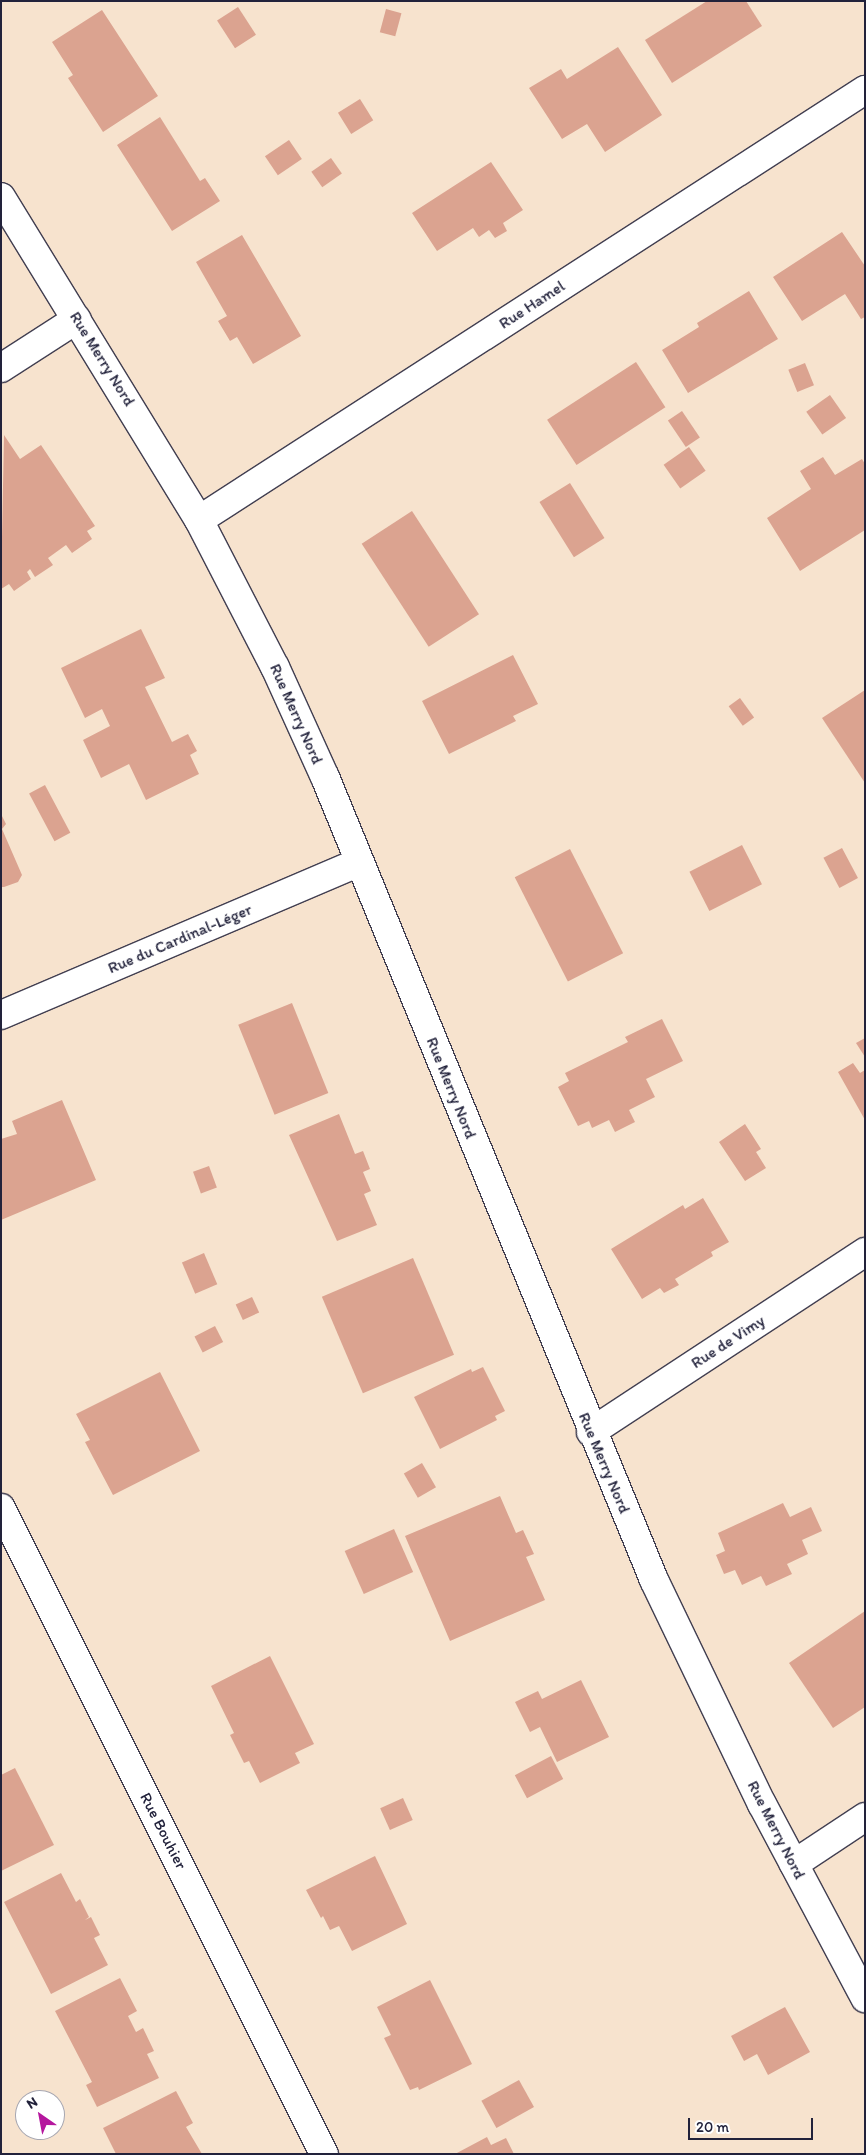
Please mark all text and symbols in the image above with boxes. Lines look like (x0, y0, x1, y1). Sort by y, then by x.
street label: Rue Hamel (495, 277, 569, 333)
street label: Rue Merry Nord (65, 308, 139, 410)
street label: Rue Merry Nord (265, 661, 327, 767)
street label: Rue du Cardinal-Léger (105, 900, 255, 978)
street label: Rue Merry Nord (422, 1035, 480, 1141)
street label: Rue de Vimy (687, 1311, 769, 1373)
street label: Rue Merry Nord (574, 1410, 634, 1516)
street label: Rue Merry Nord (743, 1778, 809, 1882)
street label: Rue Bouhier (136, 1790, 190, 1872)
north arrow (15, 2090, 65, 2140)
text: N (24, 2093, 41, 2113)
scale bar (691, 2108, 816, 2140)
text: 20 m (696, 2118, 729, 2136)

